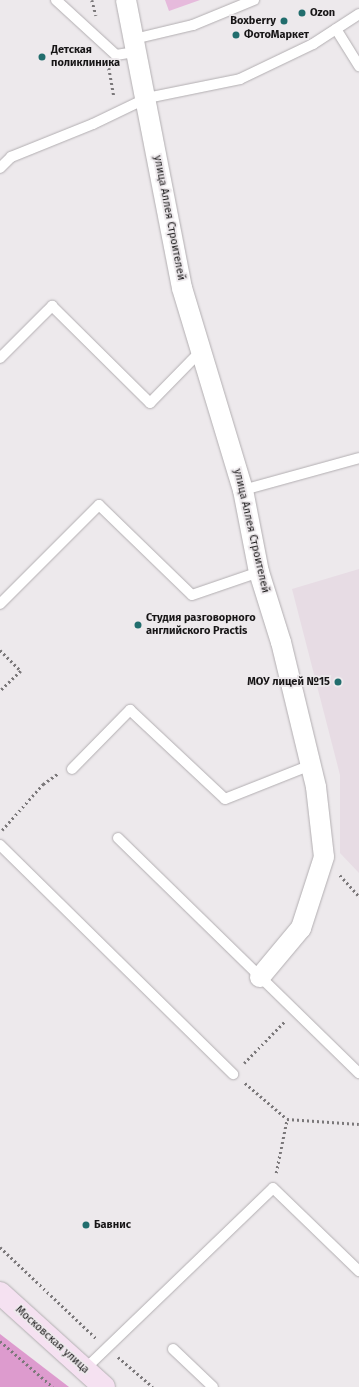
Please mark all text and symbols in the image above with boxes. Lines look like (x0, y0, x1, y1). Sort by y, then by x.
place label: Ozon (310, 6, 335, 20)
marker: Ozon (297, 8, 307, 18)
place label: Boxberry (230, 14, 276, 28)
marker: Boxberry (279, 16, 289, 26)
place label: ФотоМаркет (244, 28, 309, 42)
marker: ФотоМаркет (231, 30, 241, 40)
place label: Детская поликлиника (51, 44, 120, 70)
marker: Детская поликлиника (36, 51, 48, 63)
street label: улица Аллея Строителей (150, 154, 188, 282)
street label: улица Аллея Строителей (230, 468, 272, 594)
place label: Студия разговорного английского Practis (146, 612, 256, 638)
marker: Студия разговорного английского Practis (133, 620, 143, 630)
place label: МОУ лицей №15 (247, 675, 330, 689)
marker: МОУ лицей №15 (333, 677, 343, 687)
place label: Бавнис (94, 1218, 131, 1232)
marker: Бавнис (81, 1220, 91, 1230)
street label: Московская улица (12, 1303, 92, 1377)

